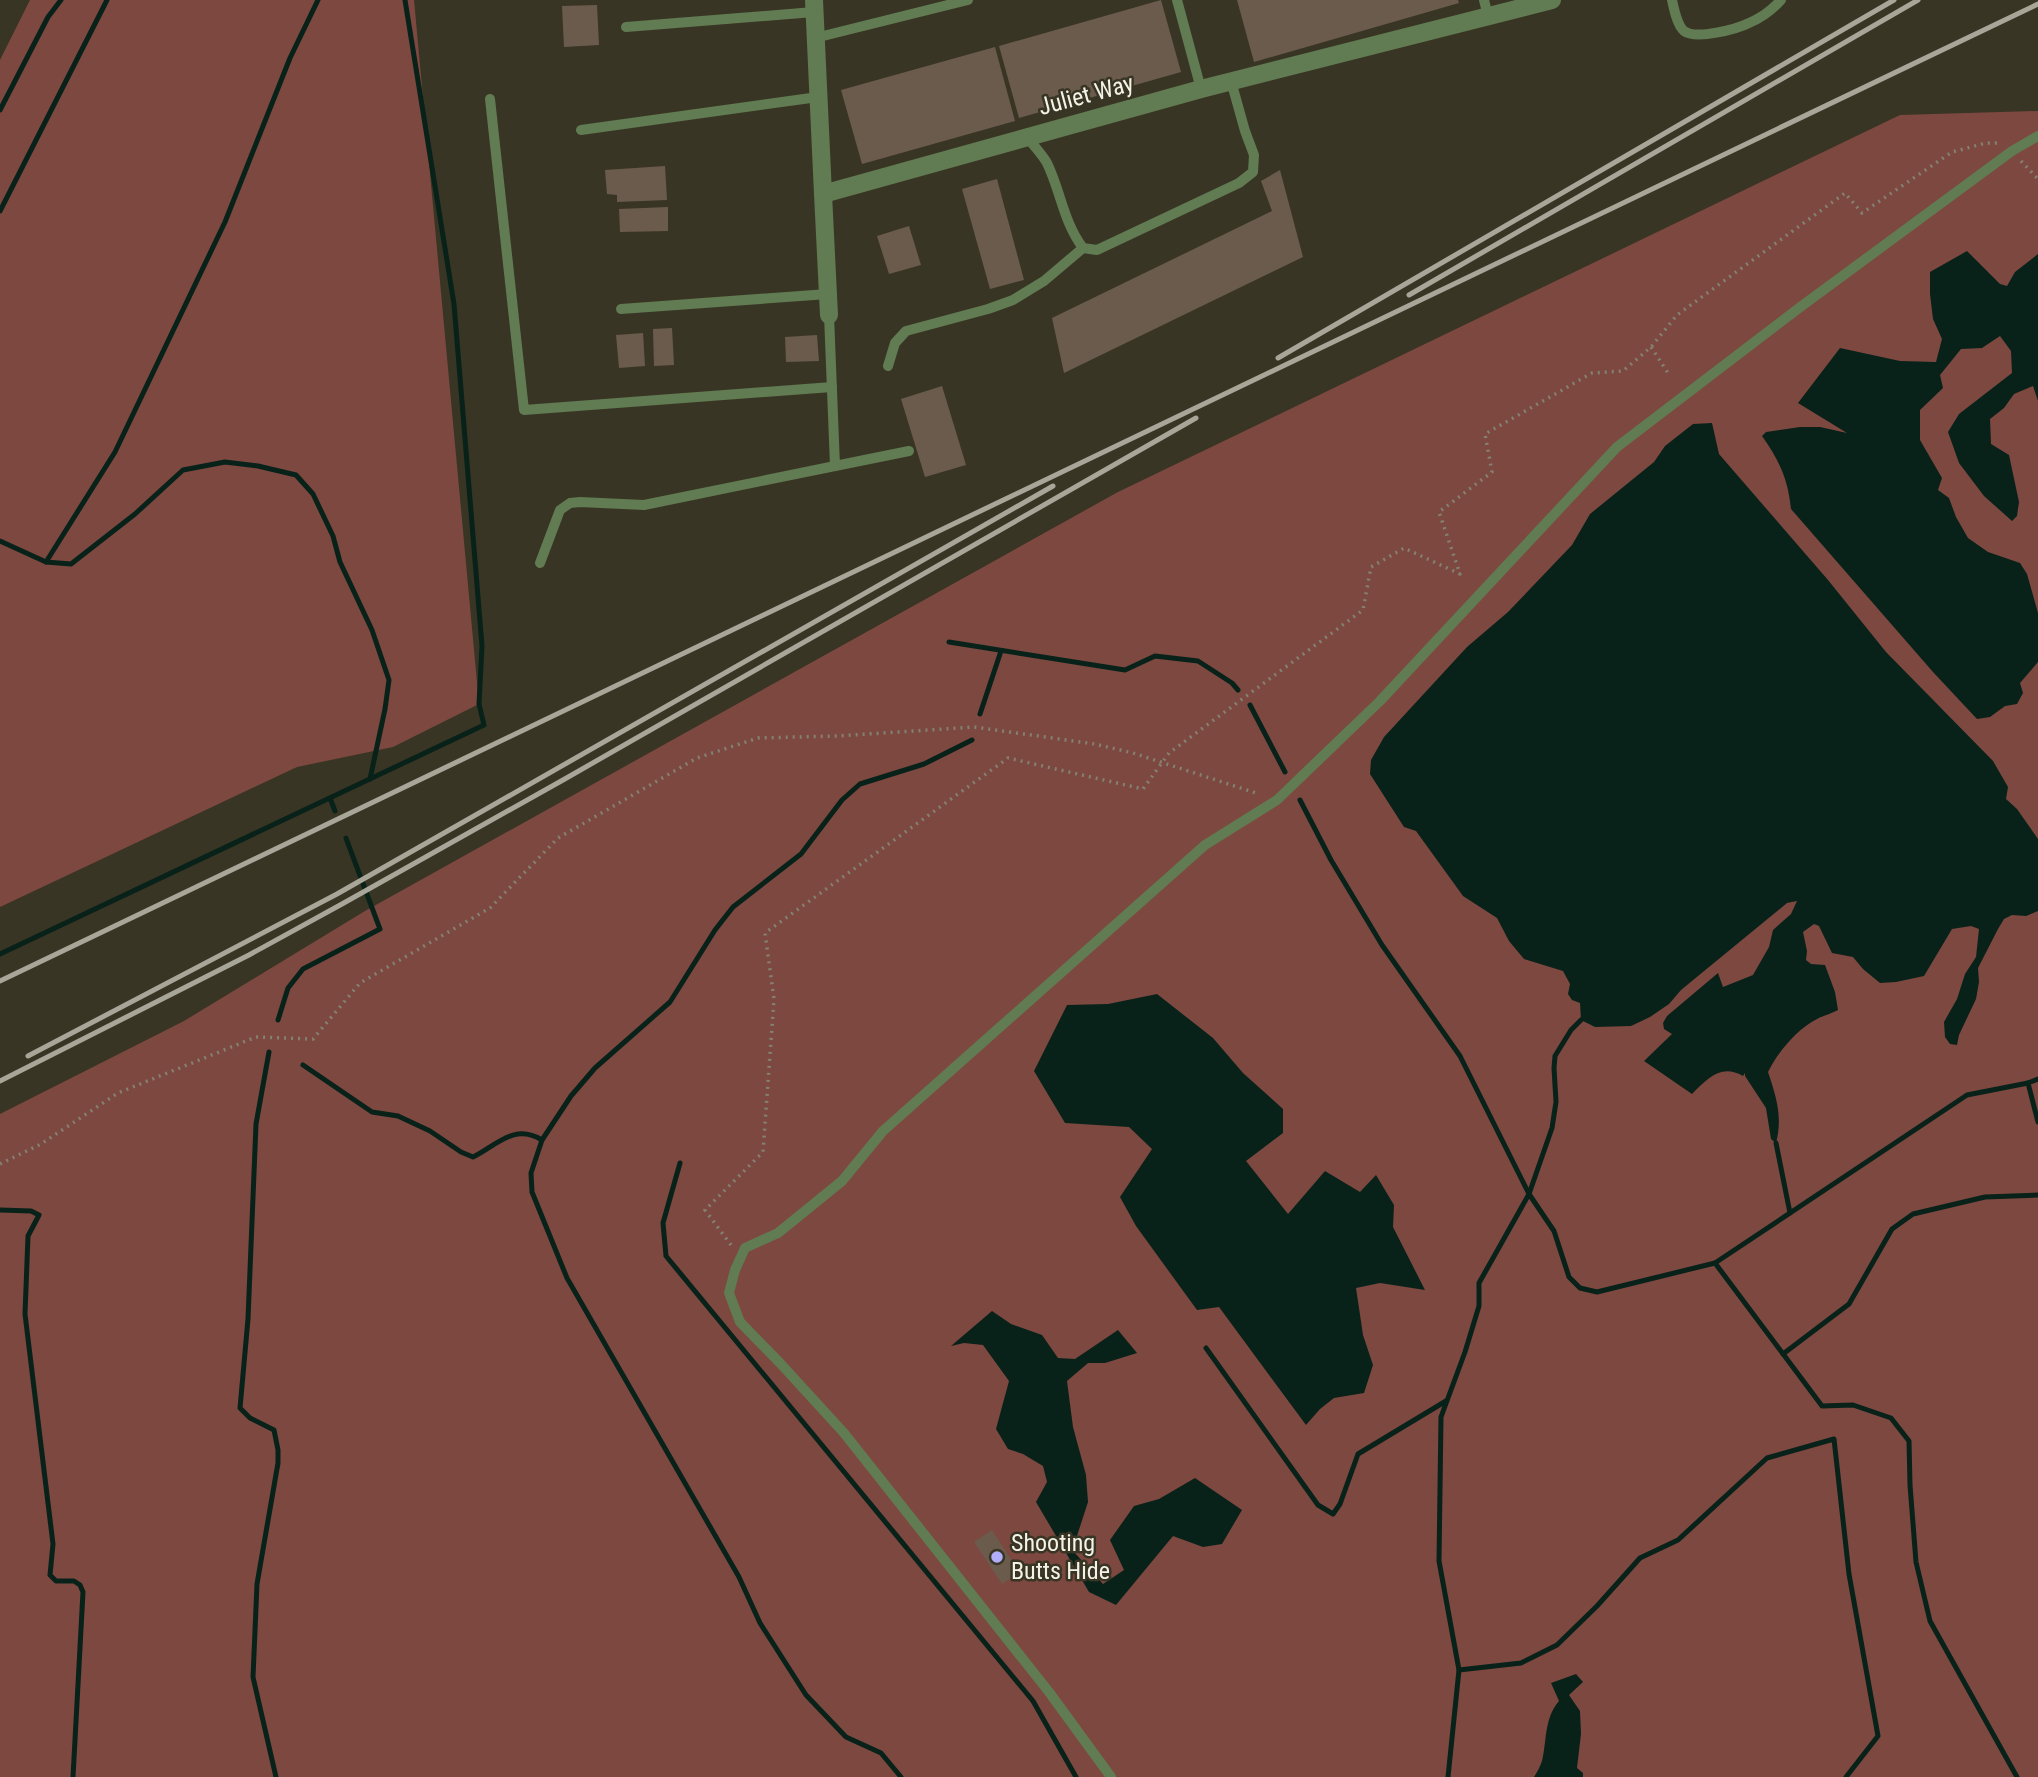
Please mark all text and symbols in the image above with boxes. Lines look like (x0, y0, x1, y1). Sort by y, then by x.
street label: Juliet Way (1035, 69, 1137, 121)
place label: Shooting Butts Hide (1011, 1529, 1110, 1585)
marker: Shooting Butts Hide (989, 1549, 1005, 1565)

